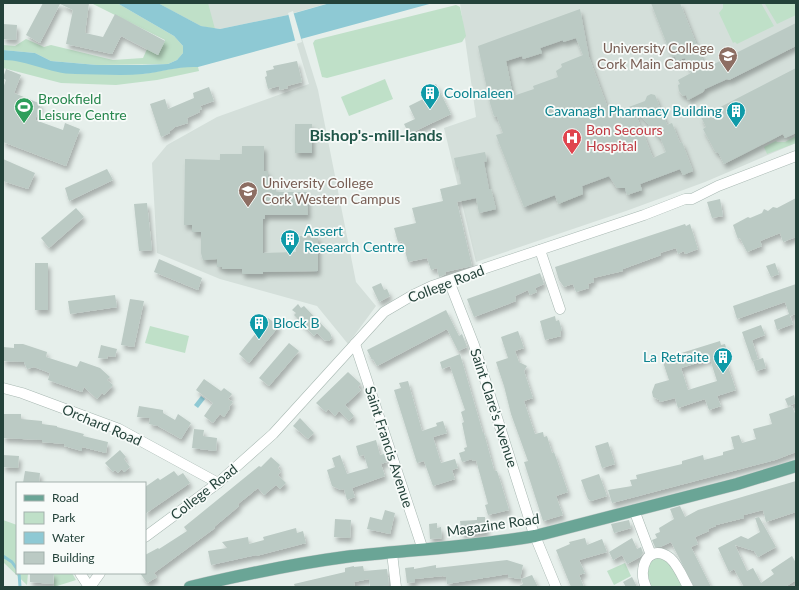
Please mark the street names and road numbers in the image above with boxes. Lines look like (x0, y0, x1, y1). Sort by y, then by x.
street label: College Road (405, 261, 486, 306)
street label: Saint Clare's Avenue (467, 346, 522, 469)
street label: Saint Francis Avenue (362, 384, 417, 510)
street label: Orchard Road (60, 400, 144, 449)
street label: College Road (167, 460, 241, 523)
street label: Magazine Road (445, 510, 540, 539)

